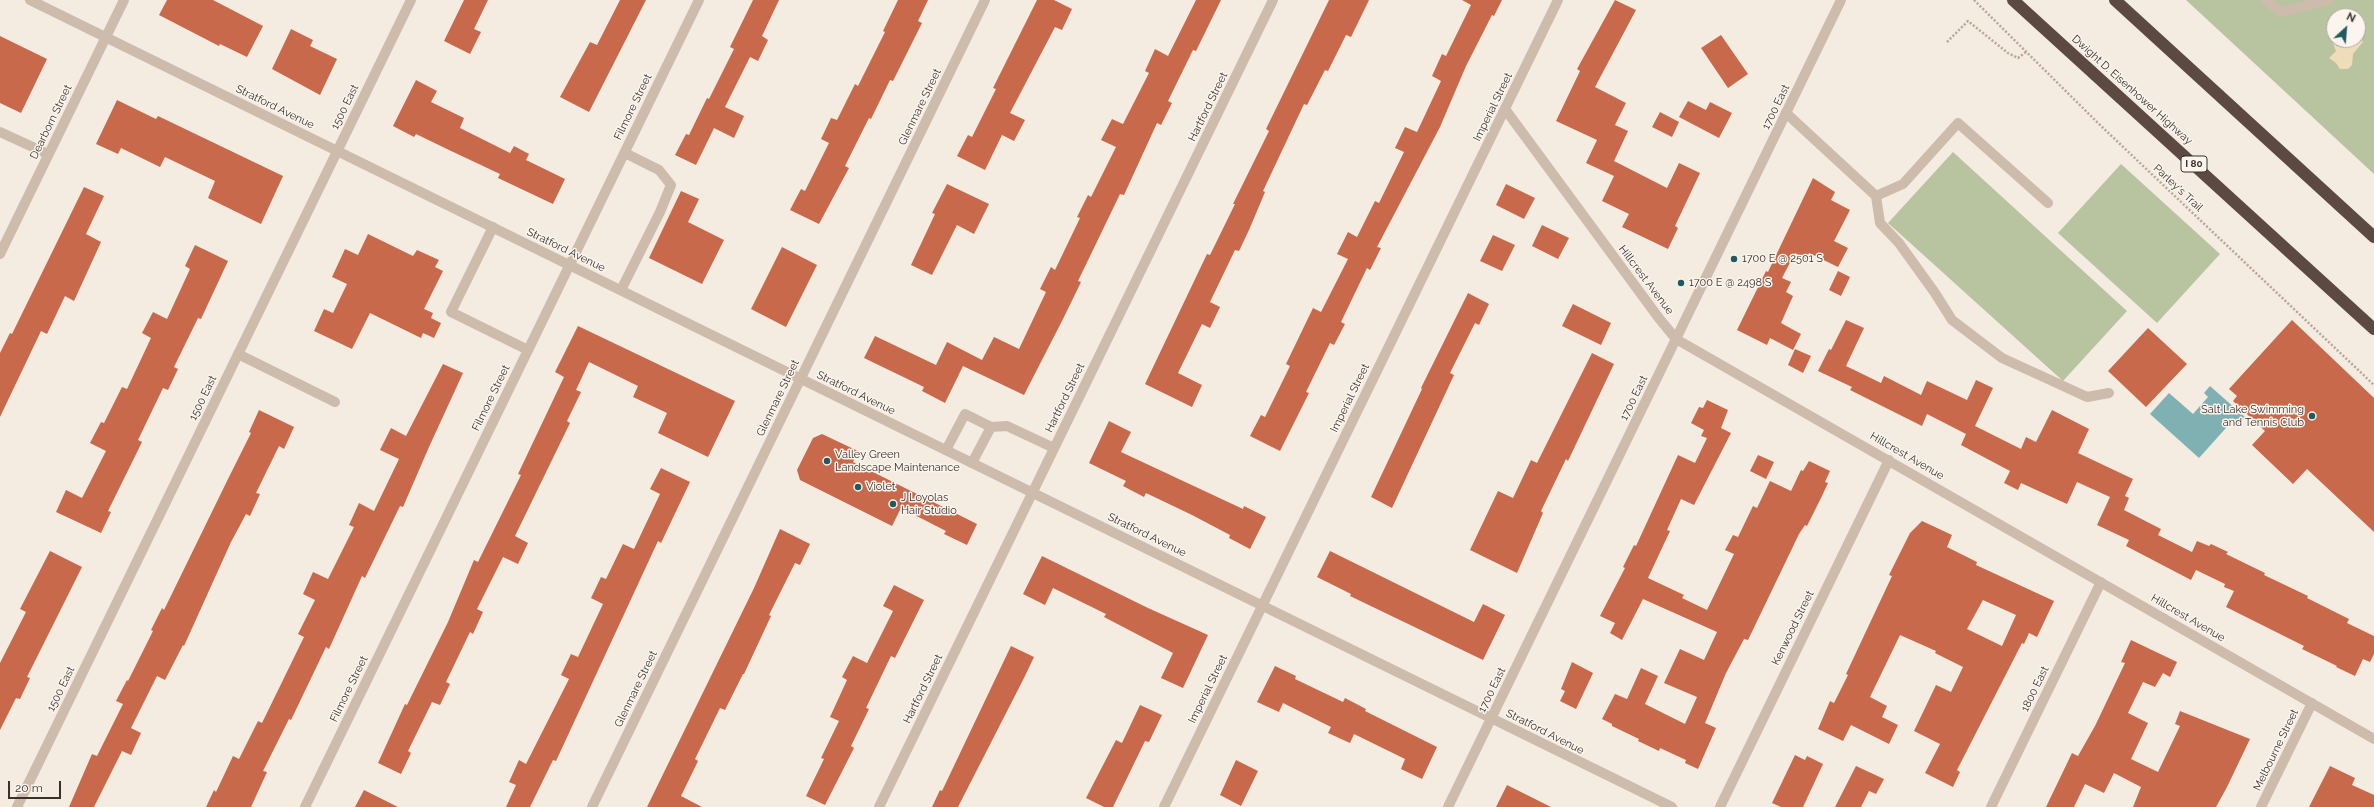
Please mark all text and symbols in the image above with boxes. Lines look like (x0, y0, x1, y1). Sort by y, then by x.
north arrow (2326, 8, 2366, 48)
text: N (2344, 10, 2358, 25)
street label: Dwight D. Eisenhower Highway (2069, 32, 2195, 148)
street label: Glenmare Street (896, 67, 944, 147)
street label: Hartford Street (1186, 70, 1230, 144)
street label: Imperial Street (1471, 71, 1515, 143)
street label: Filmore Street (611, 72, 655, 142)
street label: Stratford Avenue (234, 82, 316, 132)
street label: 1500 East (328, 82, 362, 132)
street label: 1700 East (1759, 82, 1793, 132)
street label: Dearborn Street (27, 83, 75, 161)
road number: I 80 (2181, 156, 2207, 172)
street label: Parley's Trail (2150, 162, 2206, 214)
street label: Stratford Avenue (525, 225, 607, 275)
street label: Hillcrest Avenue (1616, 243, 1676, 317)
place label: 1700 E @ 2501 S (1742, 252, 1823, 266)
marker: 1700 E @ 2501 S (1729, 254, 1739, 264)
place label: 1700 E @ 2498 S (1689, 276, 1771, 290)
marker: 1700 E @ 2498 S (1676, 278, 1686, 288)
street label: Glenmare Street (754, 358, 802, 438)
street label: Hartford Street (1043, 361, 1087, 435)
street label: Imperial Street (1328, 362, 1372, 434)
street label: Filmore Street (469, 363, 513, 433)
street label: Stratford Avenue (815, 368, 897, 418)
street label: 1500 East (186, 373, 220, 423)
street label: 1700 East (1617, 373, 1651, 423)
place label: Salt Lake Swimming and Tennis Club (2201, 403, 2304, 429)
marker: Salt Lake Swimming and Tennis Club (2307, 411, 2317, 421)
street label: Hillcrest Avenue (1868, 430, 1946, 482)
place label: Valley Green Landscape Maintenance (835, 448, 960, 474)
marker: Valley Green Landscape Maintenance (822, 456, 832, 466)
place label: Violet (866, 480, 895, 494)
marker: Violet (853, 482, 863, 492)
place label: J Loyolas Hair Studio (901, 491, 957, 517)
marker: J Loyolas Hair Studio (888, 499, 898, 509)
street label: Stratford Avenue (1106, 510, 1188, 560)
street label: Kenwood Street (1769, 588, 1817, 668)
street label: Hillcrest Avenue (2149, 592, 2227, 644)
street label: Glenmare Street (612, 649, 660, 729)
street label: Hartford Street (901, 652, 945, 726)
street label: Imperial Street (1186, 653, 1230, 725)
street label: Filmore Street (327, 654, 371, 724)
street label: 1500 East (44, 664, 78, 714)
street label: 1800 East (2018, 664, 2052, 714)
street label: 1700 East (1475, 665, 1509, 715)
street label: Stratford Avenue (1504, 707, 1586, 757)
street label: Melbourne Street (2251, 707, 2301, 793)
scale bar (10, 773, 63, 799)
text: 20 m (15, 781, 43, 795)

